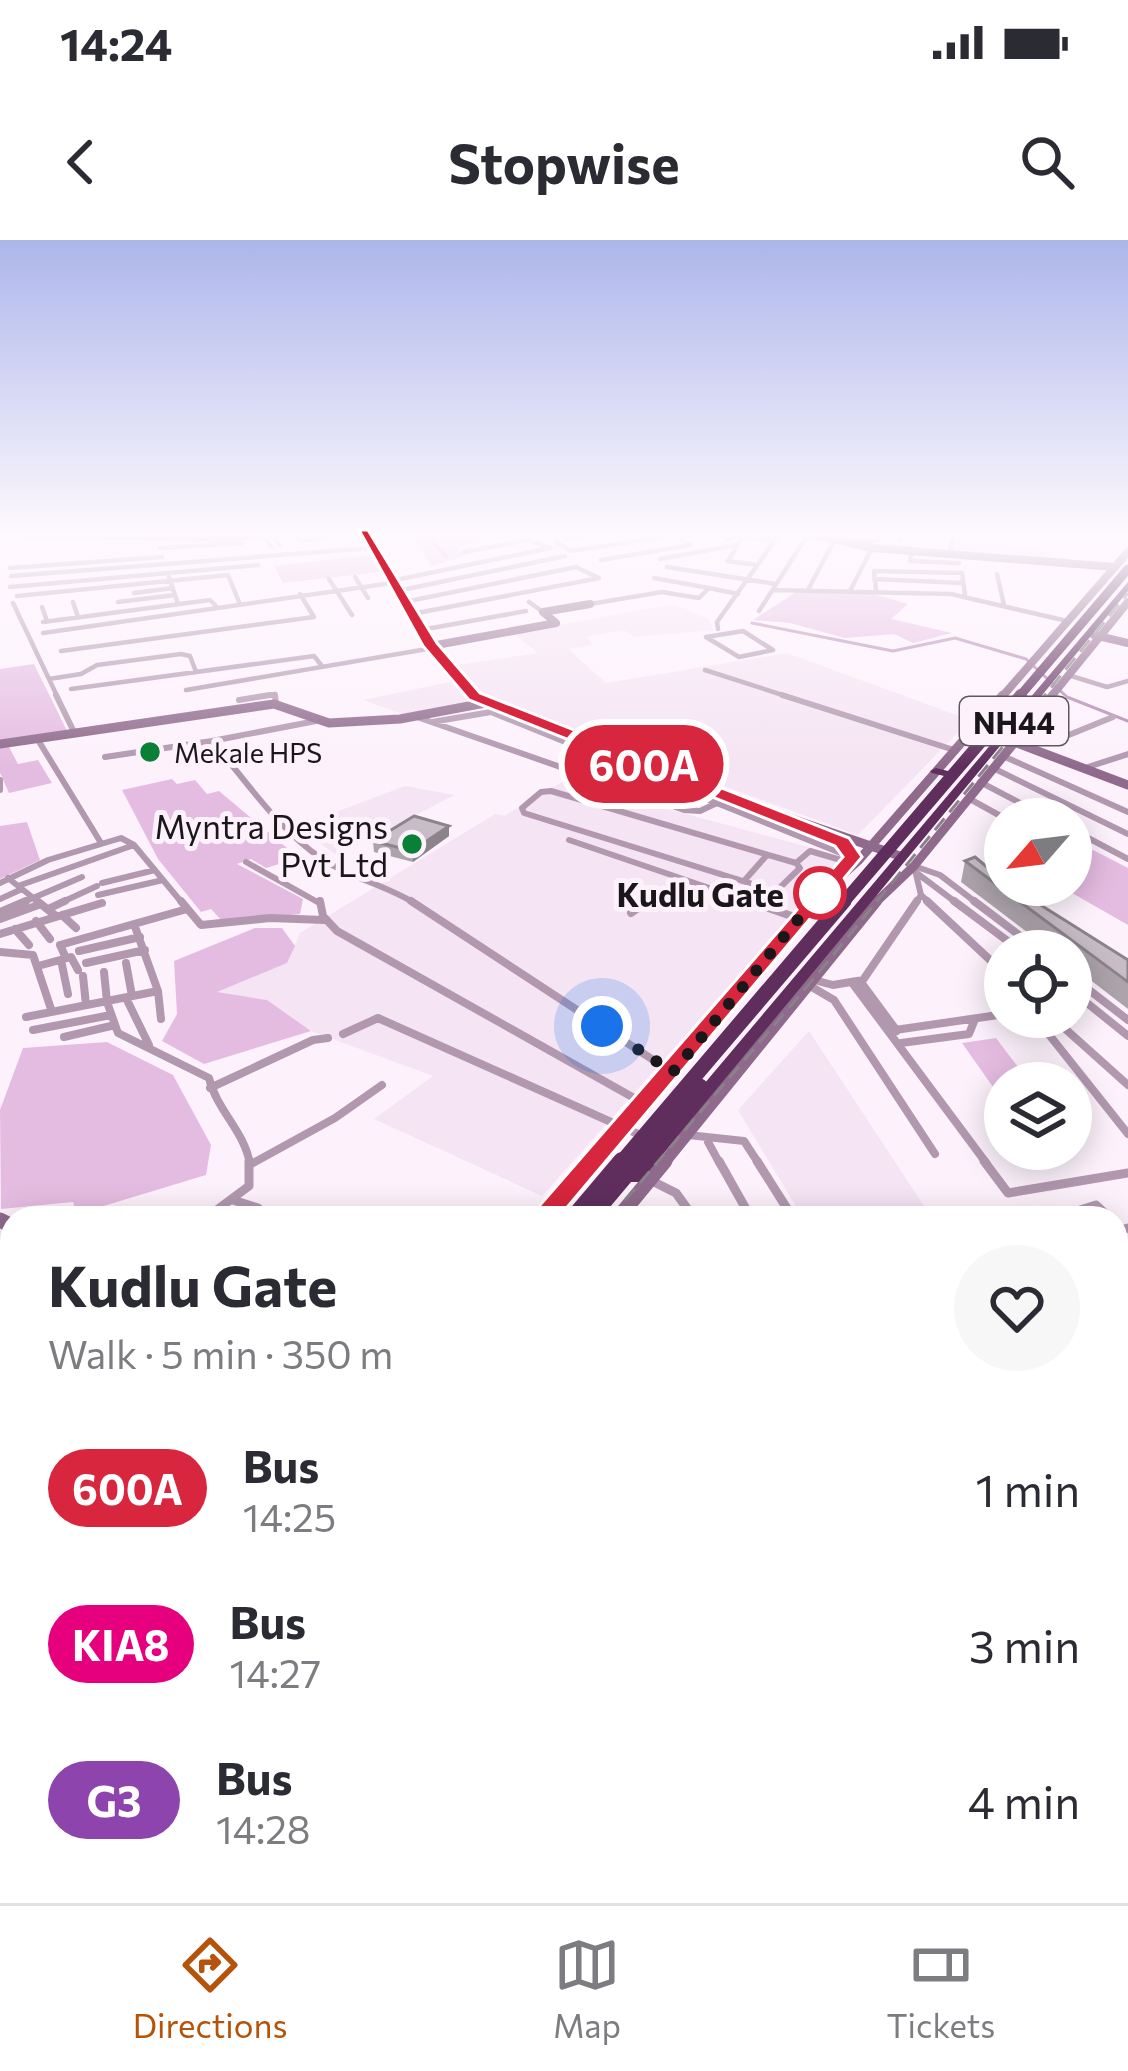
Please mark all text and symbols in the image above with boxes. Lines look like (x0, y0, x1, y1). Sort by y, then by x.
text: 14:24 (60, 15, 172, 70)
icon: back (48, 129, 114, 195)
text: Stopwise (448, 129, 680, 195)
icon: search (1014, 129, 1080, 195)
road number: NH44 (960, 697, 1068, 745)
line badge: 600A (560, 725, 728, 803)
place label: Mekale HPS (174, 736, 322, 769)
text: 600A (589, 738, 699, 790)
marker: Mekale HPS (137, 739, 163, 765)
north arrow (984, 798, 1092, 906)
map controls (984, 798, 1092, 1170)
place label: Myntra Designs Pvt Ltd (155, 805, 388, 884)
marker: Myntra Designs Pvt Ltd (399, 831, 425, 857)
marker: Kudlu Gate (795, 868, 845, 918)
place label: Kudlu Gate (617, 873, 784, 914)
button: locate (984, 930, 1092, 1038)
your location (572, 996, 632, 1056)
button: layers (984, 1062, 1092, 1170)
button: heart (954, 1245, 1080, 1371)
text: Kudlu Gate (48, 1249, 337, 1319)
text: Walk · 5 min · 350 m (48, 1329, 393, 1377)
text: Bus (243, 1437, 319, 1492)
text: 1 min (976, 1461, 1080, 1516)
text: 600A (72, 1462, 183, 1514)
text: 14:25 (243, 1492, 336, 1540)
text: Bus (230, 1593, 306, 1648)
text: 3 min (969, 1617, 1080, 1672)
text: KIA8 (72, 1618, 170, 1670)
text: 14:27 (230, 1648, 321, 1696)
text: Bus (216, 1749, 292, 1804)
text: 4 min (968, 1773, 1080, 1828)
text: G3 (86, 1774, 142, 1826)
text: 14:28 (216, 1804, 310, 1852)
tab: Directions (133, 1932, 288, 2045)
tab: Map (553, 1932, 621, 2045)
tab: Tickets (886, 1932, 995, 2045)

